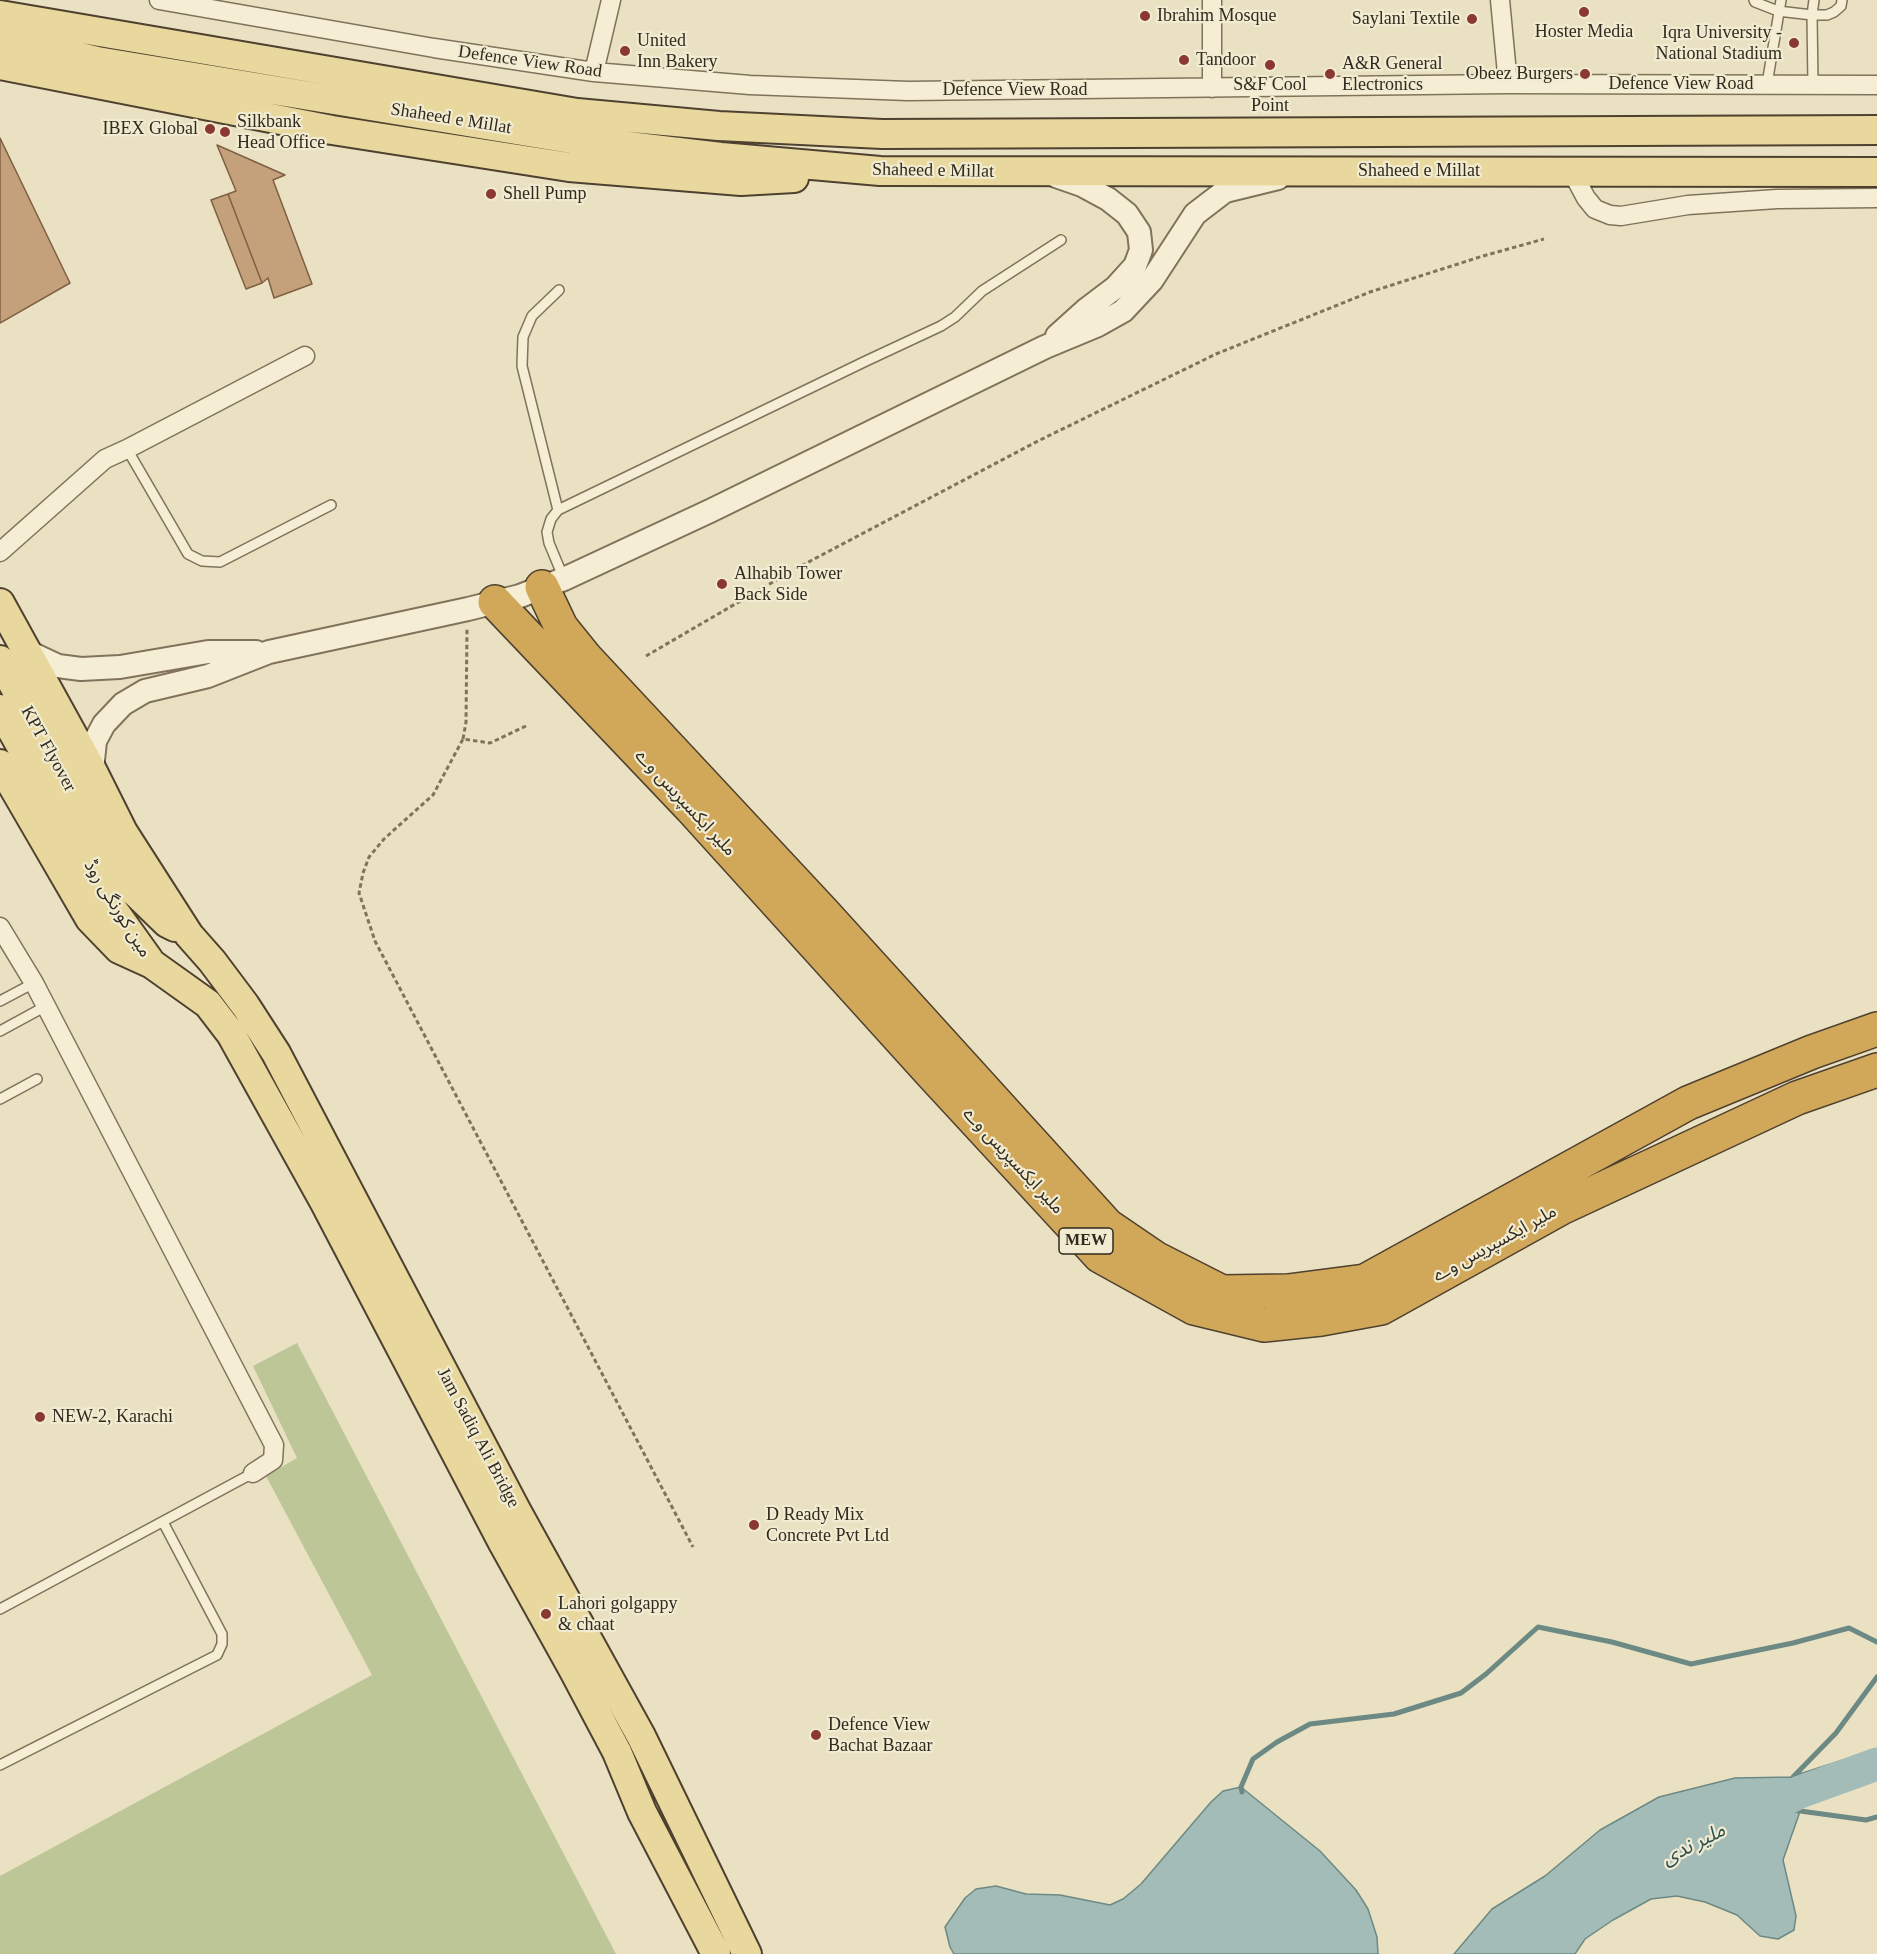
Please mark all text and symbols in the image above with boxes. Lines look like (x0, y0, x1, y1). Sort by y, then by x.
place label: Ibrahim Mosque (1157, 5, 1276, 27)
marker: Hoster Media (1577, 5, 1591, 19)
place label: Saylani Textile (1352, 8, 1460, 30)
marker: Ibrahim Mosque (1138, 9, 1152, 23)
marker: Saylani Textile (1465, 12, 1479, 26)
place label: Hoster Media (1535, 21, 1633, 43)
place label: Iqra University - National Stadium (1656, 22, 1782, 64)
place label: United Inn Bakery (637, 30, 717, 72)
marker: Iqra University - National Stadium (1787, 36, 1801, 50)
street label: Defence View Road (457, 41, 603, 83)
marker: United Inn Bakery (618, 44, 632, 58)
place label: Tandoor (1196, 49, 1256, 71)
marker: Tandoor (1177, 53, 1191, 67)
place label: A&R General Electronics (1342, 53, 1442, 96)
marker: S&F Cool Point (1263, 58, 1277, 72)
place label: Obeez Burgers (1466, 63, 1573, 85)
marker: A&R General Electronics (1323, 67, 1337, 81)
marker: Obeez Burgers (1578, 67, 1592, 81)
street label: Defence View Road (1609, 73, 1753, 95)
place label: S&F Cool Point (1233, 74, 1307, 116)
street label: Defence View Road (943, 79, 1087, 101)
street label: Shaheed e Millat (389, 99, 513, 139)
place label: Silkbank Head Office (237, 111, 325, 154)
place label: IBEX Global (103, 118, 198, 140)
marker: IBEX Global (203, 122, 217, 136)
marker: Silkbank Head Office (218, 125, 232, 139)
street label: Shaheed e Millat (872, 159, 994, 183)
street label: Shaheed e Millat (1358, 160, 1480, 182)
place label: Shell Pump (503, 183, 587, 205)
marker: Shell Pump (484, 187, 498, 201)
place label: Alhabib Tower Back Side (734, 563, 842, 606)
marker: Alhabib Tower Back Side (715, 577, 729, 591)
street label: KPT Flyover (16, 702, 80, 796)
street label: ملیر ایکسپریس وے (630, 745, 740, 861)
street label: مین کورنگی روڈ (78, 856, 156, 962)
street label: ملیر ایکسپریس وے (958, 1103, 1068, 1219)
street label: ملیر ایکسپریس وے (1429, 1201, 1561, 1287)
road number: MEW (1059, 1228, 1113, 1254)
street label: Jam Sadiq Ali Bridge (432, 1364, 524, 1512)
place label: NEW-2, Karachi (52, 1406, 173, 1428)
marker: NEW-2, Karachi (33, 1410, 47, 1424)
place label: D Ready Mix Concrete Pvt Ltd (766, 1504, 889, 1546)
marker: D Ready Mix Concrete Pvt Ltd (747, 1518, 761, 1532)
place label: Lahori golgappy & chaat (558, 1593, 677, 1636)
marker: Lahori golgappy & chaat (539, 1607, 553, 1621)
place label: Defence View Bachat Bazaar (828, 1714, 932, 1756)
marker: Defence View Bachat Bazaar (809, 1728, 823, 1742)
water label: ملیر ندی (1658, 1819, 1730, 1871)

